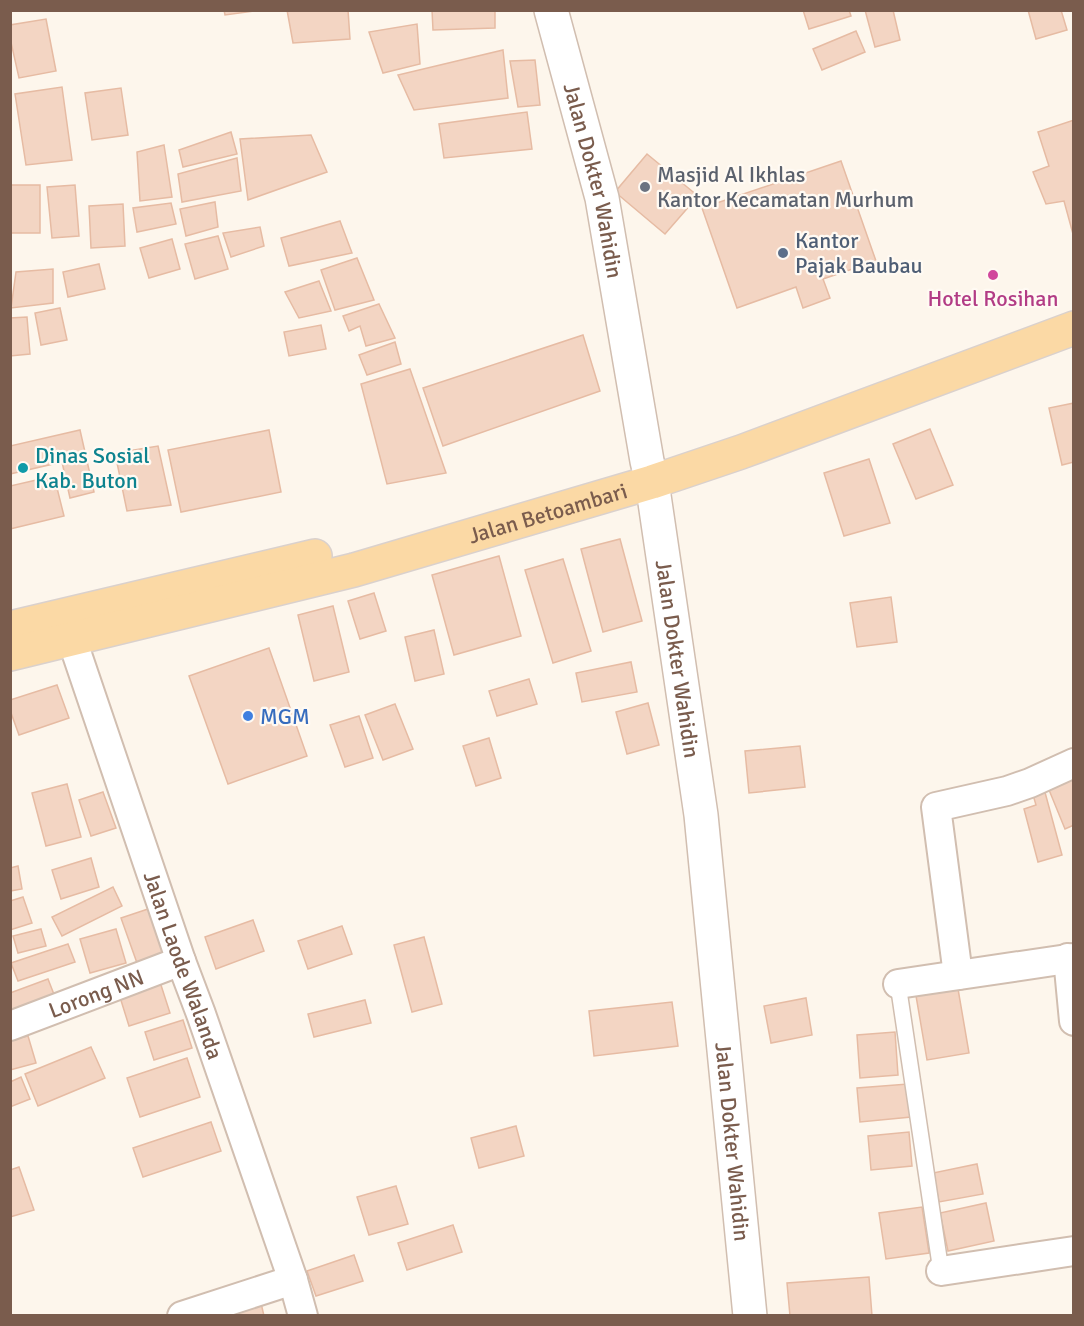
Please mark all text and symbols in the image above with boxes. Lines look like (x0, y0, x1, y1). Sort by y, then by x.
street label: Jalan Dokter Wahidin (557, 80, 628, 280)
place label: Masjid Al Ikhlas Kantor Kecamatan Murhum (657, 161, 914, 213)
marker: Masjid Al Ikhlas Kantor Kecamatan Murhum (638, 180, 652, 194)
place label: Kantor Pajak Baubau (795, 227, 923, 279)
marker: Kantor Pajak Baubau (776, 246, 790, 260)
marker: Hotel Rosihan (986, 268, 1000, 282)
place label: Hotel Rosihan (927, 285, 1059, 312)
place label: Dinas Sosial Kab. Buton (35, 442, 150, 494)
marker: Dinas Sosial Kab. Buton (16, 461, 30, 475)
street label: Jalan Betoambari (465, 477, 630, 549)
street label: Jalan Dokter Wahidin (650, 558, 705, 760)
place label: MGM (260, 703, 310, 730)
marker: MGM (241, 709, 255, 723)
street label: Jalan Laode Walanda (138, 868, 229, 1063)
street label: Lorong NN (45, 963, 148, 1024)
street label: Jalan Dokter Wahidin (709, 1041, 756, 1242)

